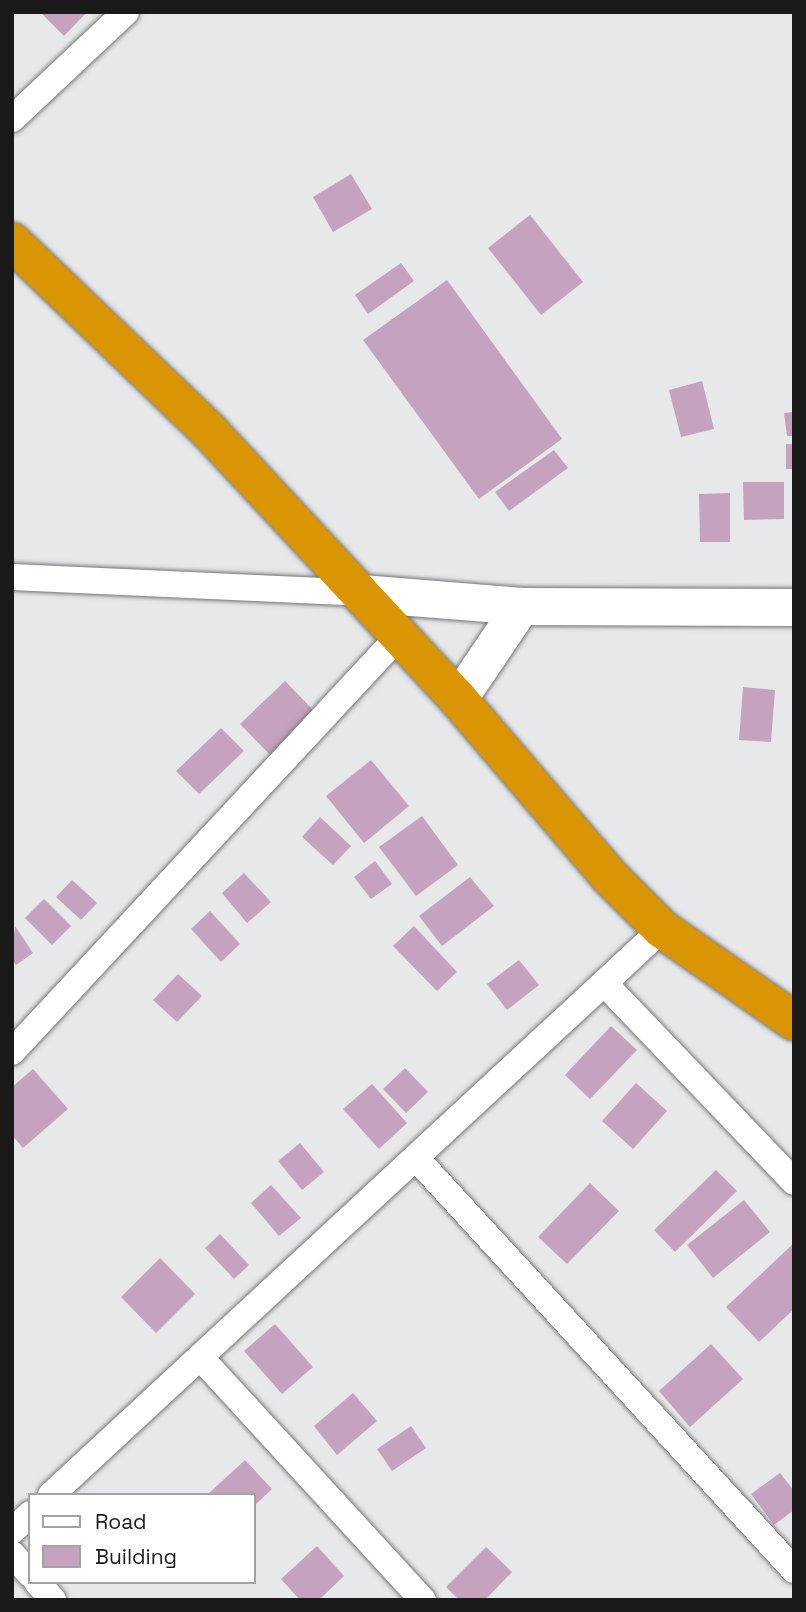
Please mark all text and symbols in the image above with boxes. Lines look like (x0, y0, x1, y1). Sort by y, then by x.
legend (28, 1493, 256, 1584)
text: Road (95, 1508, 147, 1535)
text: Building (95, 1543, 177, 1570)

